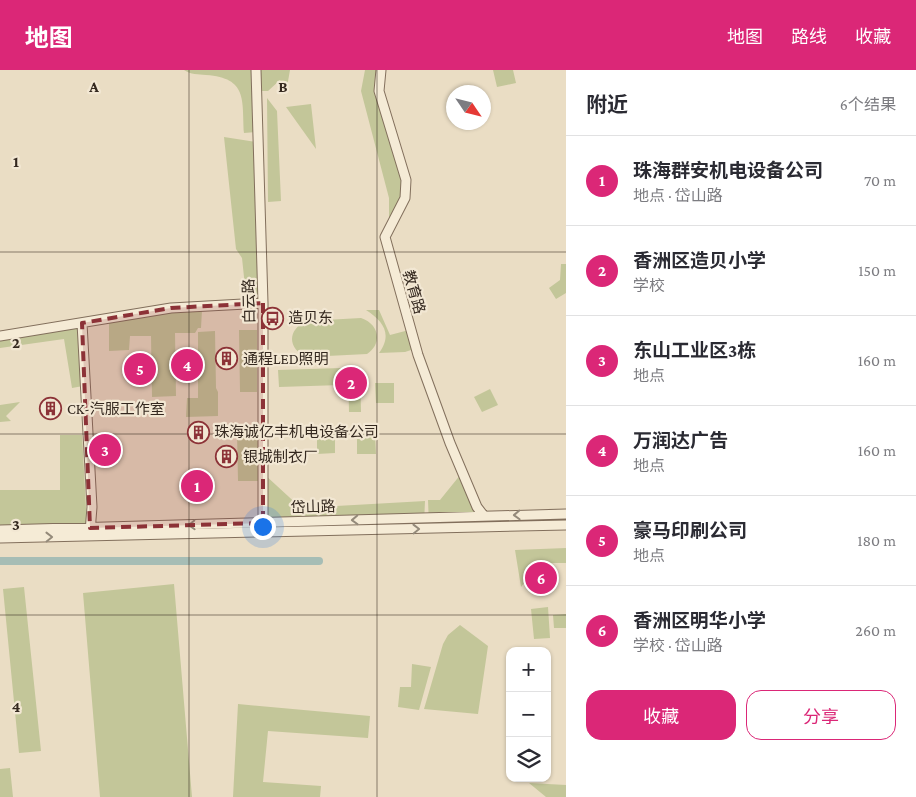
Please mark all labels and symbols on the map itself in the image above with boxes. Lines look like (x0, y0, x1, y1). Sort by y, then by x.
text: A (88, 78, 99, 95)
text: B (278, 78, 288, 95)
north arrow (446, 85, 491, 130)
text: 1 (13, 153, 19, 170)
street label: 教育路 (400, 268, 428, 316)
street label: 白云路 (241, 278, 257, 324)
bus stop icon: 造贝东 (260, 306, 284, 330)
place label: 造贝东 (288, 310, 333, 326)
text: 2 (12, 334, 20, 351)
pin: 4 (171, 346, 203, 384)
building icon: 通程LED照明 (215, 347, 239, 371)
pin: 5 (124, 350, 156, 388)
place label: 通程LED照明 (243, 351, 329, 367)
pin: 2 (335, 364, 367, 402)
building icon: CK-汽服工作室 (39, 397, 63, 421)
place label: CK-汽服工作室 (67, 401, 165, 417)
building icon: 珠海诚亿丰机电设备公司 (186, 420, 210, 444)
place label: 珠海诚亿丰机电设备公司 (214, 424, 379, 440)
pin: 3 (89, 431, 121, 469)
building icon: 银城制衣厂 (215, 445, 239, 469)
place label: 银城制衣厂 (243, 448, 318, 465)
pin: 1 (181, 467, 213, 505)
street label: 岱山路 (290, 498, 336, 516)
one-way arrow (513, 510, 521, 521)
your location (250, 514, 276, 540)
one-way arrow (351, 515, 358, 525)
text: 3 (12, 516, 20, 533)
one-way arrow (188, 519, 196, 530)
one-way arrow (413, 524, 421, 534)
one-way arrow (45, 532, 53, 542)
pin: 6 (525, 559, 557, 597)
text: 4 (12, 698, 21, 715)

